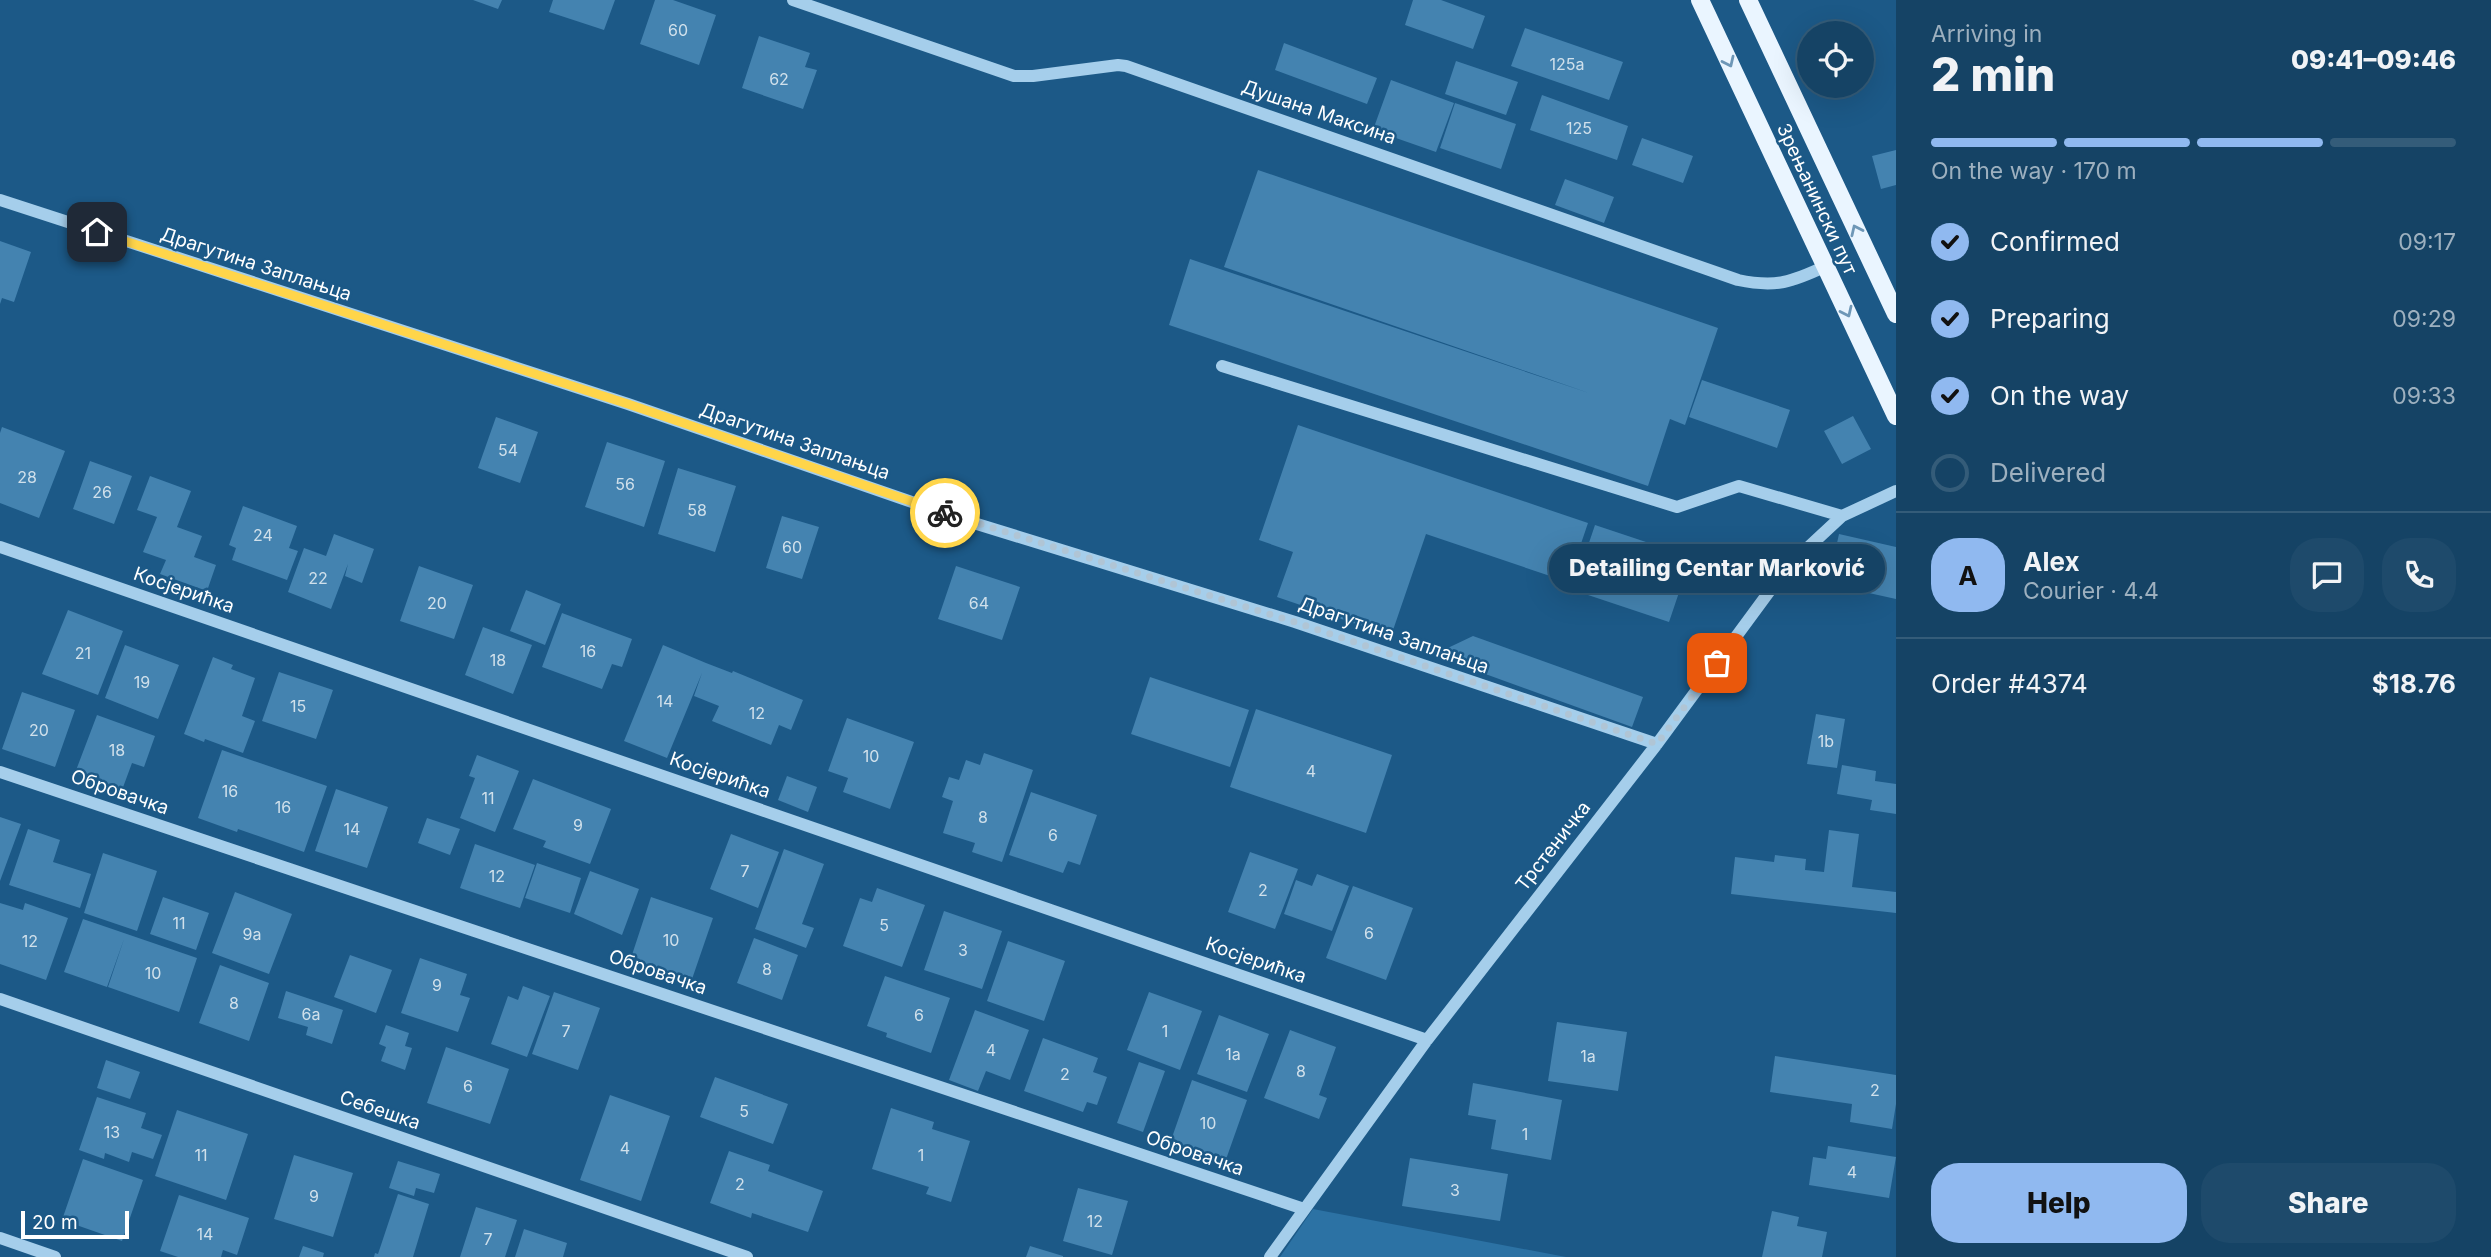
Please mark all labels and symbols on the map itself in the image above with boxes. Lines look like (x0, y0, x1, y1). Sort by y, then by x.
house number: 60 (668, 20, 688, 40)
house number: 125a (1550, 54, 1584, 74)
one-way arrow (1721, 55, 1735, 67)
house number: 62 (769, 69, 789, 89)
street label: Душана Максина (1239, 75, 1399, 149)
house number: 125 (1566, 118, 1592, 138)
street label: Зрењанински пут (1772, 120, 1862, 278)
pin (67, 202, 127, 262)
street label: Драгутина Заплањца (158, 222, 354, 306)
one-way arrow (1851, 225, 1865, 237)
one-way arrow (1839, 305, 1853, 317)
street label: Драгутина Заплањца (697, 398, 893, 484)
house number: 54 (498, 440, 518, 460)
house number: 28 (17, 467, 37, 487)
house number: 56 (615, 474, 635, 494)
courier (910, 478, 980, 548)
house number: 26 (92, 482, 112, 502)
house number: 58 (687, 500, 707, 520)
house number: 24 (253, 525, 273, 545)
house number: 60 (782, 537, 802, 557)
callout: Detailing Centar Marković (1549, 544, 1885, 593)
street label: Косјерићка (131, 562, 237, 618)
house number: 22 (308, 568, 328, 588)
street label: Драгутина Заплањца (1296, 592, 1492, 678)
house number: 20 (427, 593, 447, 613)
house number: 64 (969, 593, 989, 613)
pin (1687, 633, 1747, 693)
house number: 16 (580, 641, 596, 661)
house number: 21 (75, 643, 91, 663)
house number: 18 (490, 650, 506, 670)
house number: 19 (134, 672, 150, 692)
house number: 14 (657, 691, 673, 711)
house number: 15 (290, 696, 306, 716)
house number: 12 (749, 703, 765, 723)
house number: 20 (29, 720, 49, 740)
house number: 1b (1818, 731, 1834, 751)
house number: 18 (109, 740, 125, 760)
house number: 10 (863, 746, 879, 766)
street label: Косјерићка (667, 747, 773, 803)
house number: 4 (1306, 761, 1316, 781)
street label: Обровачка (68, 764, 172, 820)
house number: 16 (222, 781, 238, 801)
house number: 11 (481, 788, 495, 808)
street label: Трстеничка (1511, 796, 1595, 896)
house number: 16 (275, 797, 291, 817)
house number: 8 (978, 807, 988, 827)
house number: 9 (573, 815, 583, 835)
house number: 14 (344, 819, 360, 839)
house number: 6 (1048, 825, 1058, 845)
house number: 7 (740, 861, 750, 881)
house number: 12 (489, 866, 505, 886)
house number: 2 (1258, 880, 1268, 900)
house number: 11 (172, 913, 186, 933)
house number: 5 (879, 915, 889, 935)
house number: 6 (1364, 923, 1374, 943)
house number: 9a (243, 924, 261, 944)
house number: 10 (663, 930, 679, 950)
house number: 12 (22, 931, 38, 951)
street label: Косјерићка (1203, 932, 1309, 988)
house number: 3 (958, 940, 968, 960)
street label: Обровачка (606, 944, 710, 1000)
house number: 8 (762, 959, 772, 979)
house number: 10 (145, 963, 161, 983)
house number: 9 (432, 975, 442, 995)
house number: 8 (229, 993, 239, 1013)
house number: 6a (302, 1004, 320, 1024)
house number: 6 (914, 1005, 924, 1025)
house number: 7 (561, 1021, 571, 1041)
house number: 1 (1162, 1021, 1168, 1041)
house number: 4 (986, 1040, 996, 1060)
house number: 1a (1225, 1044, 1241, 1064)
house number: 1a (1580, 1046, 1596, 1066)
house number: 8 (1296, 1061, 1306, 1081)
house number: 2 (1060, 1064, 1070, 1084)
house number: 6 (463, 1076, 473, 1096)
house number: 2 (1870, 1080, 1880, 1100)
street label: Себешка (337, 1085, 423, 1135)
house number: 5 (739, 1101, 749, 1121)
house number: 10 (1200, 1113, 1216, 1133)
house number: 13 (104, 1122, 120, 1142)
house number: 1 (1522, 1124, 1528, 1144)
street label: Обровачка (1143, 1125, 1247, 1181)
house number: 4 (620, 1138, 630, 1158)
house number: 11 (194, 1145, 208, 1165)
house number: 1 (918, 1145, 924, 1165)
house number: 4 (1847, 1162, 1857, 1182)
house number: 2 (735, 1174, 745, 1194)
house number: 3 (1450, 1180, 1460, 1200)
house number: 9 (309, 1186, 319, 1206)
scale bar (21, 1208, 130, 1240)
house number: 12 (1087, 1211, 1103, 1231)
house number: 14 (197, 1224, 213, 1244)
house number: 7 (483, 1229, 493, 1249)

